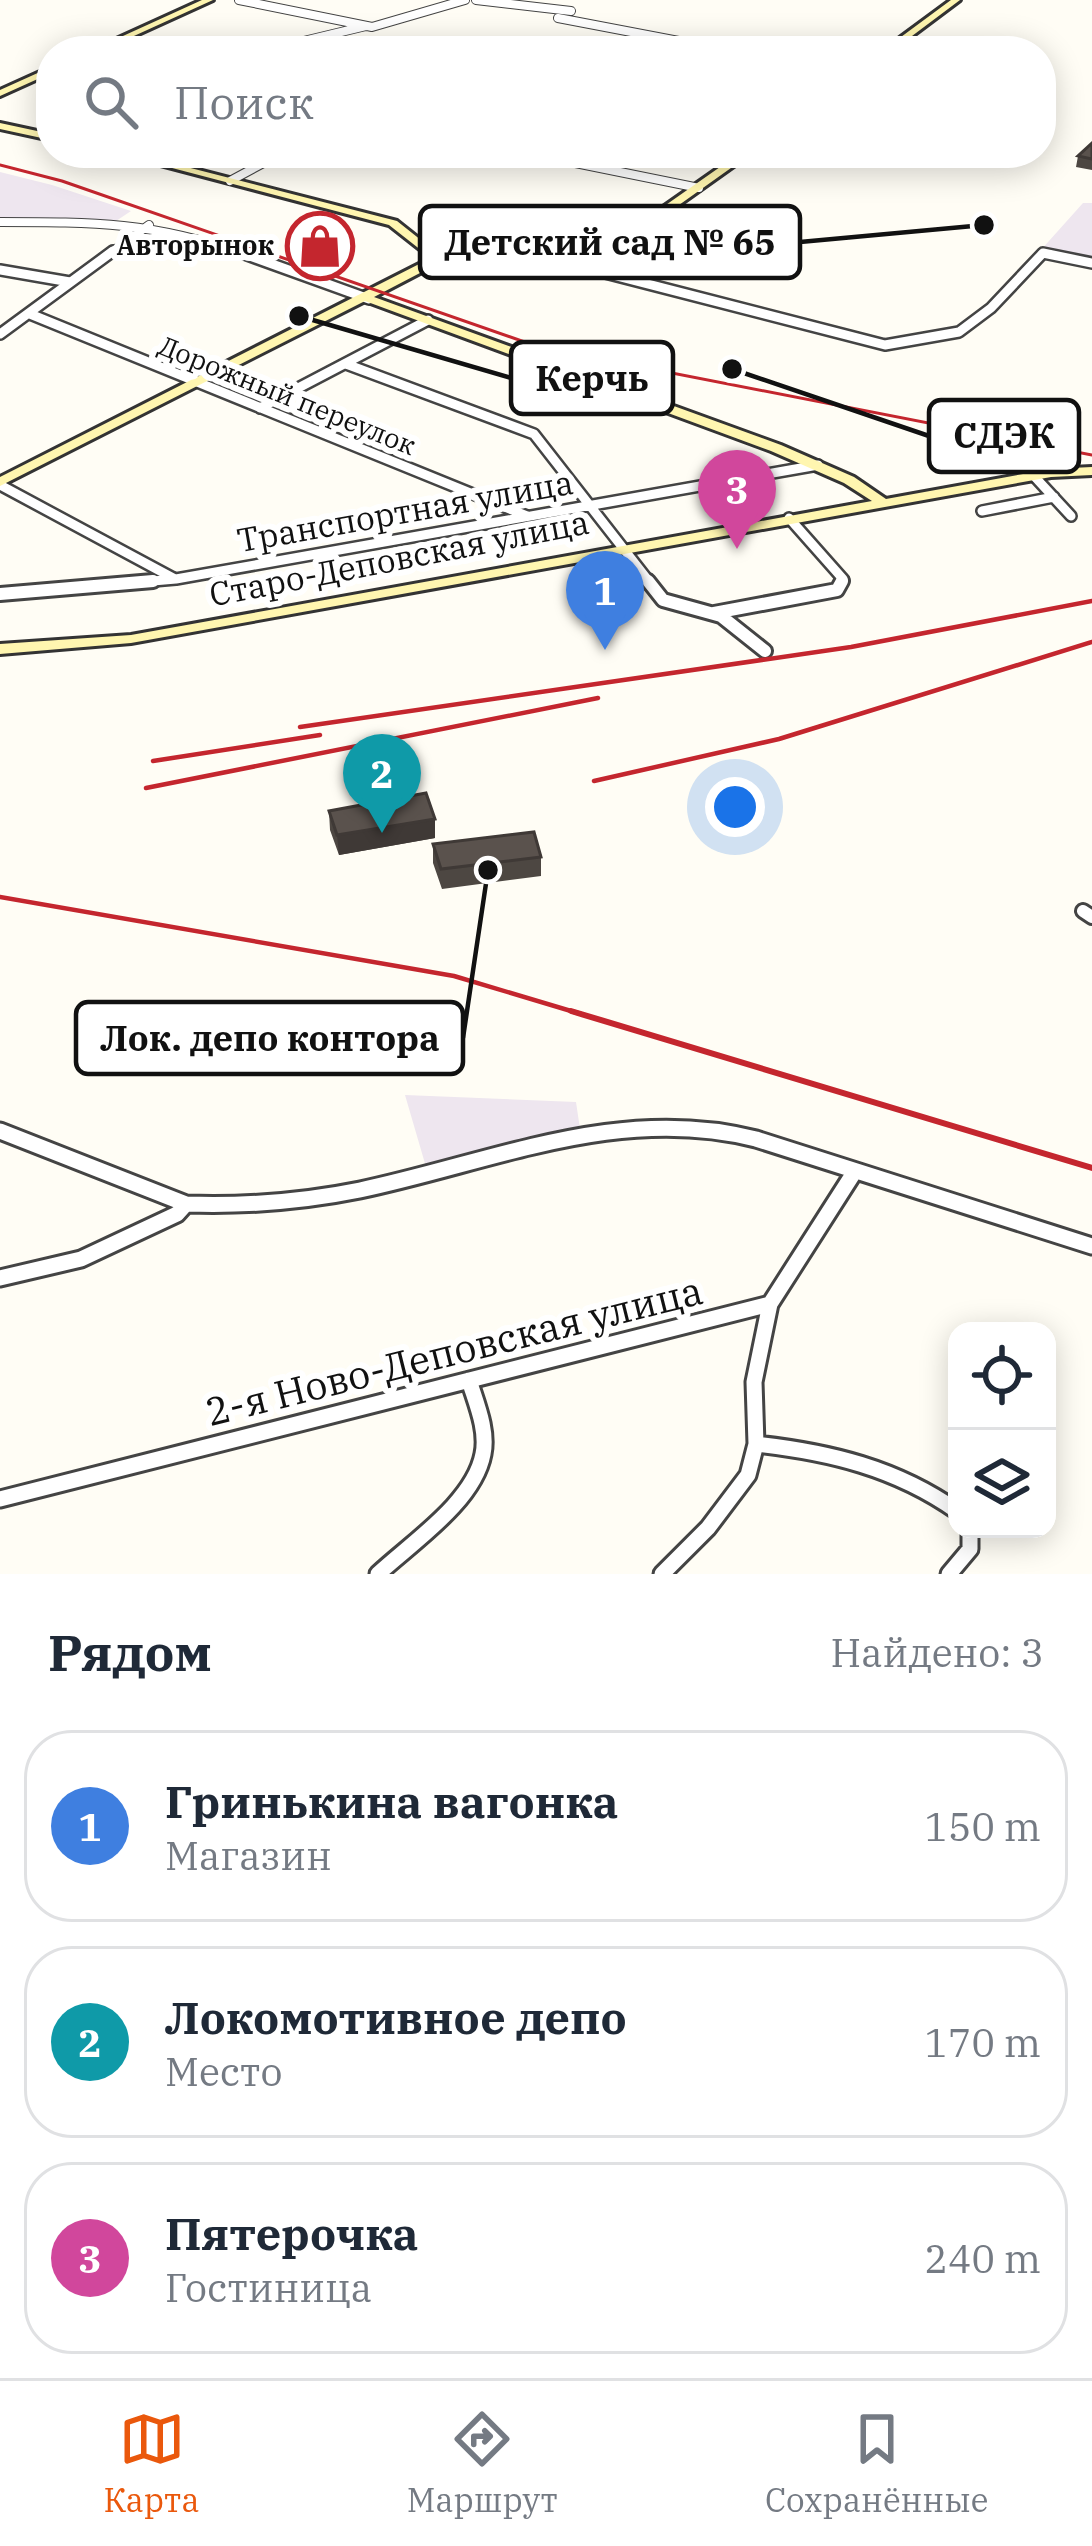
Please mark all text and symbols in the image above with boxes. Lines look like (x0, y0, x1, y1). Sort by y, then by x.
search box (36, 36, 1056, 168)
icon: search (78, 69, 144, 135)
text: Поиск (174, 73, 314, 131)
callout: Детский сад № 65 (420, 206, 800, 278)
shop icon: Авторынок (285, 211, 355, 281)
text: Детский сад № 65 (444, 218, 776, 265)
place label: Авторынок (116, 227, 274, 262)
street label: Дорожный переулок (154, 327, 422, 462)
callout: Керчь (511, 342, 673, 414)
text: Керчь (535, 354, 649, 401)
callout: СДЭК (929, 400, 1079, 472)
text: СДЭК (953, 411, 1055, 458)
pin: 3 (698, 450, 776, 549)
street label: Транспортная улица (234, 460, 576, 561)
street label: Старо-Деповская улица (205, 500, 592, 615)
pin: 1 (566, 551, 644, 650)
pin: 2 (343, 734, 421, 833)
your location (705, 777, 765, 837)
callout: Лок. депо контора (76, 1002, 463, 1074)
text: Лок. депо контора (100, 1014, 440, 1061)
street label: 2-я Ново-Деповская улица (200, 1264, 708, 1437)
map controls (948, 1322, 1056, 1538)
button: locate (948, 1322, 1056, 1430)
button: layers (948, 1430, 1056, 1538)
text: Рядом (48, 1619, 212, 1685)
text: Найдено: 3 (831, 1627, 1044, 1678)
text: Гринькина вагонка (165, 1772, 618, 1830)
text: 1 (78, 1801, 102, 1852)
text: 150 m (925, 1801, 1041, 1852)
text: Магазин (165, 1830, 332, 1881)
text: Локомотивное депо (165, 1988, 627, 2046)
text: 2 (78, 2017, 102, 2068)
text: 170 m (925, 2017, 1041, 2068)
text: Место (165, 2046, 282, 2097)
text: Пятерочка (165, 2204, 419, 2262)
text: 3 (78, 2233, 102, 2284)
text: 240 m (925, 2233, 1041, 2284)
text: Гостиница (165, 2262, 372, 2313)
tab: Карта (104, 2406, 199, 2521)
tab: Маршрут (407, 2406, 558, 2521)
tab: Сохранённые (765, 2406, 988, 2521)

